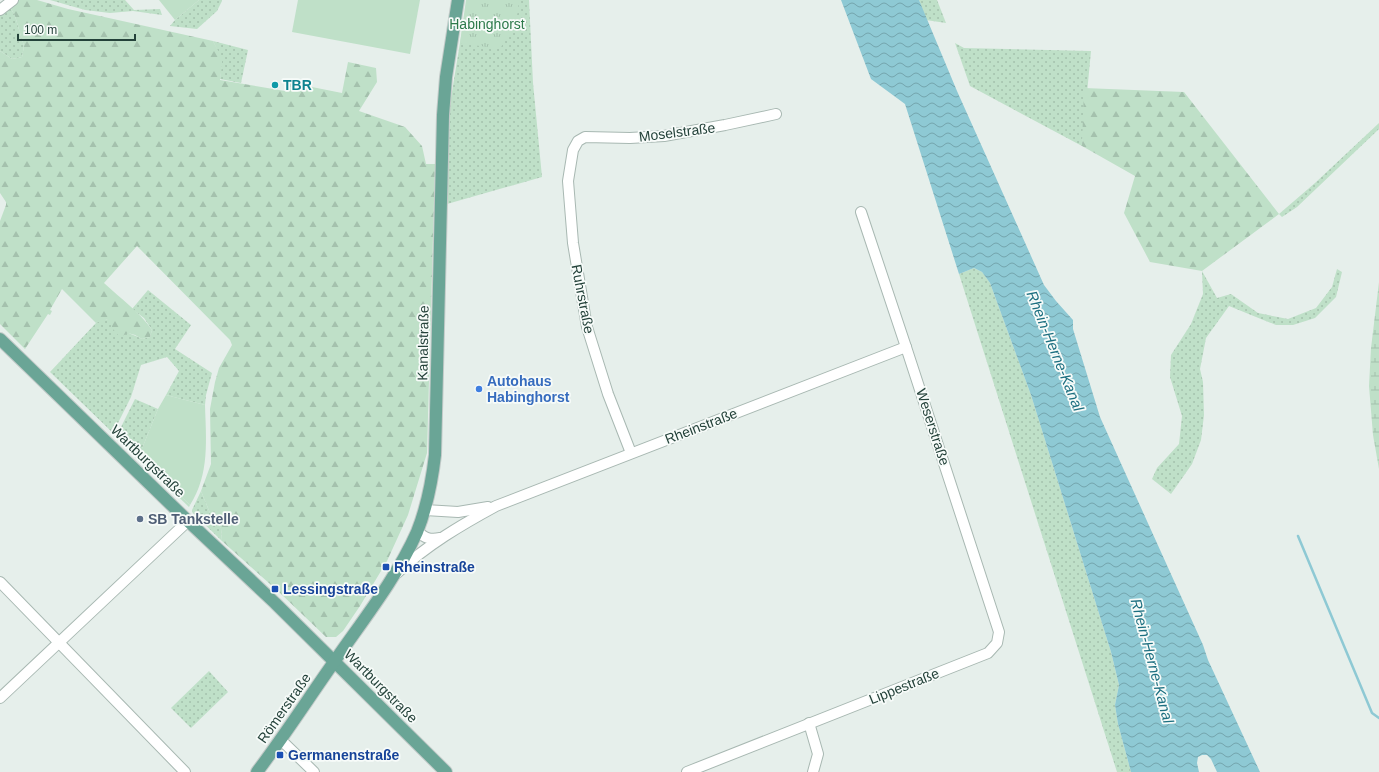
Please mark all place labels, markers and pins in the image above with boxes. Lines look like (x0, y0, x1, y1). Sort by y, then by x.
place label: TBR (283, 77, 312, 93)
marker: TBR (270, 80, 280, 90)
place label: Autohaus Habinghorst (487, 373, 570, 405)
marker: Autohaus Habinghorst (474, 384, 484, 394)
place label: SB Tankstelle (148, 511, 239, 527)
marker: SB Tankstelle (135, 514, 145, 524)
place label: Rheinstraße (394, 559, 475, 575)
marker: Rheinstraße (381, 562, 391, 572)
place label: Lessingstraße (283, 581, 378, 597)
marker: Lessingstraße (270, 584, 280, 594)
place label: Germanenstraße (288, 747, 399, 763)
marker: Germanenstraße (275, 750, 285, 760)

